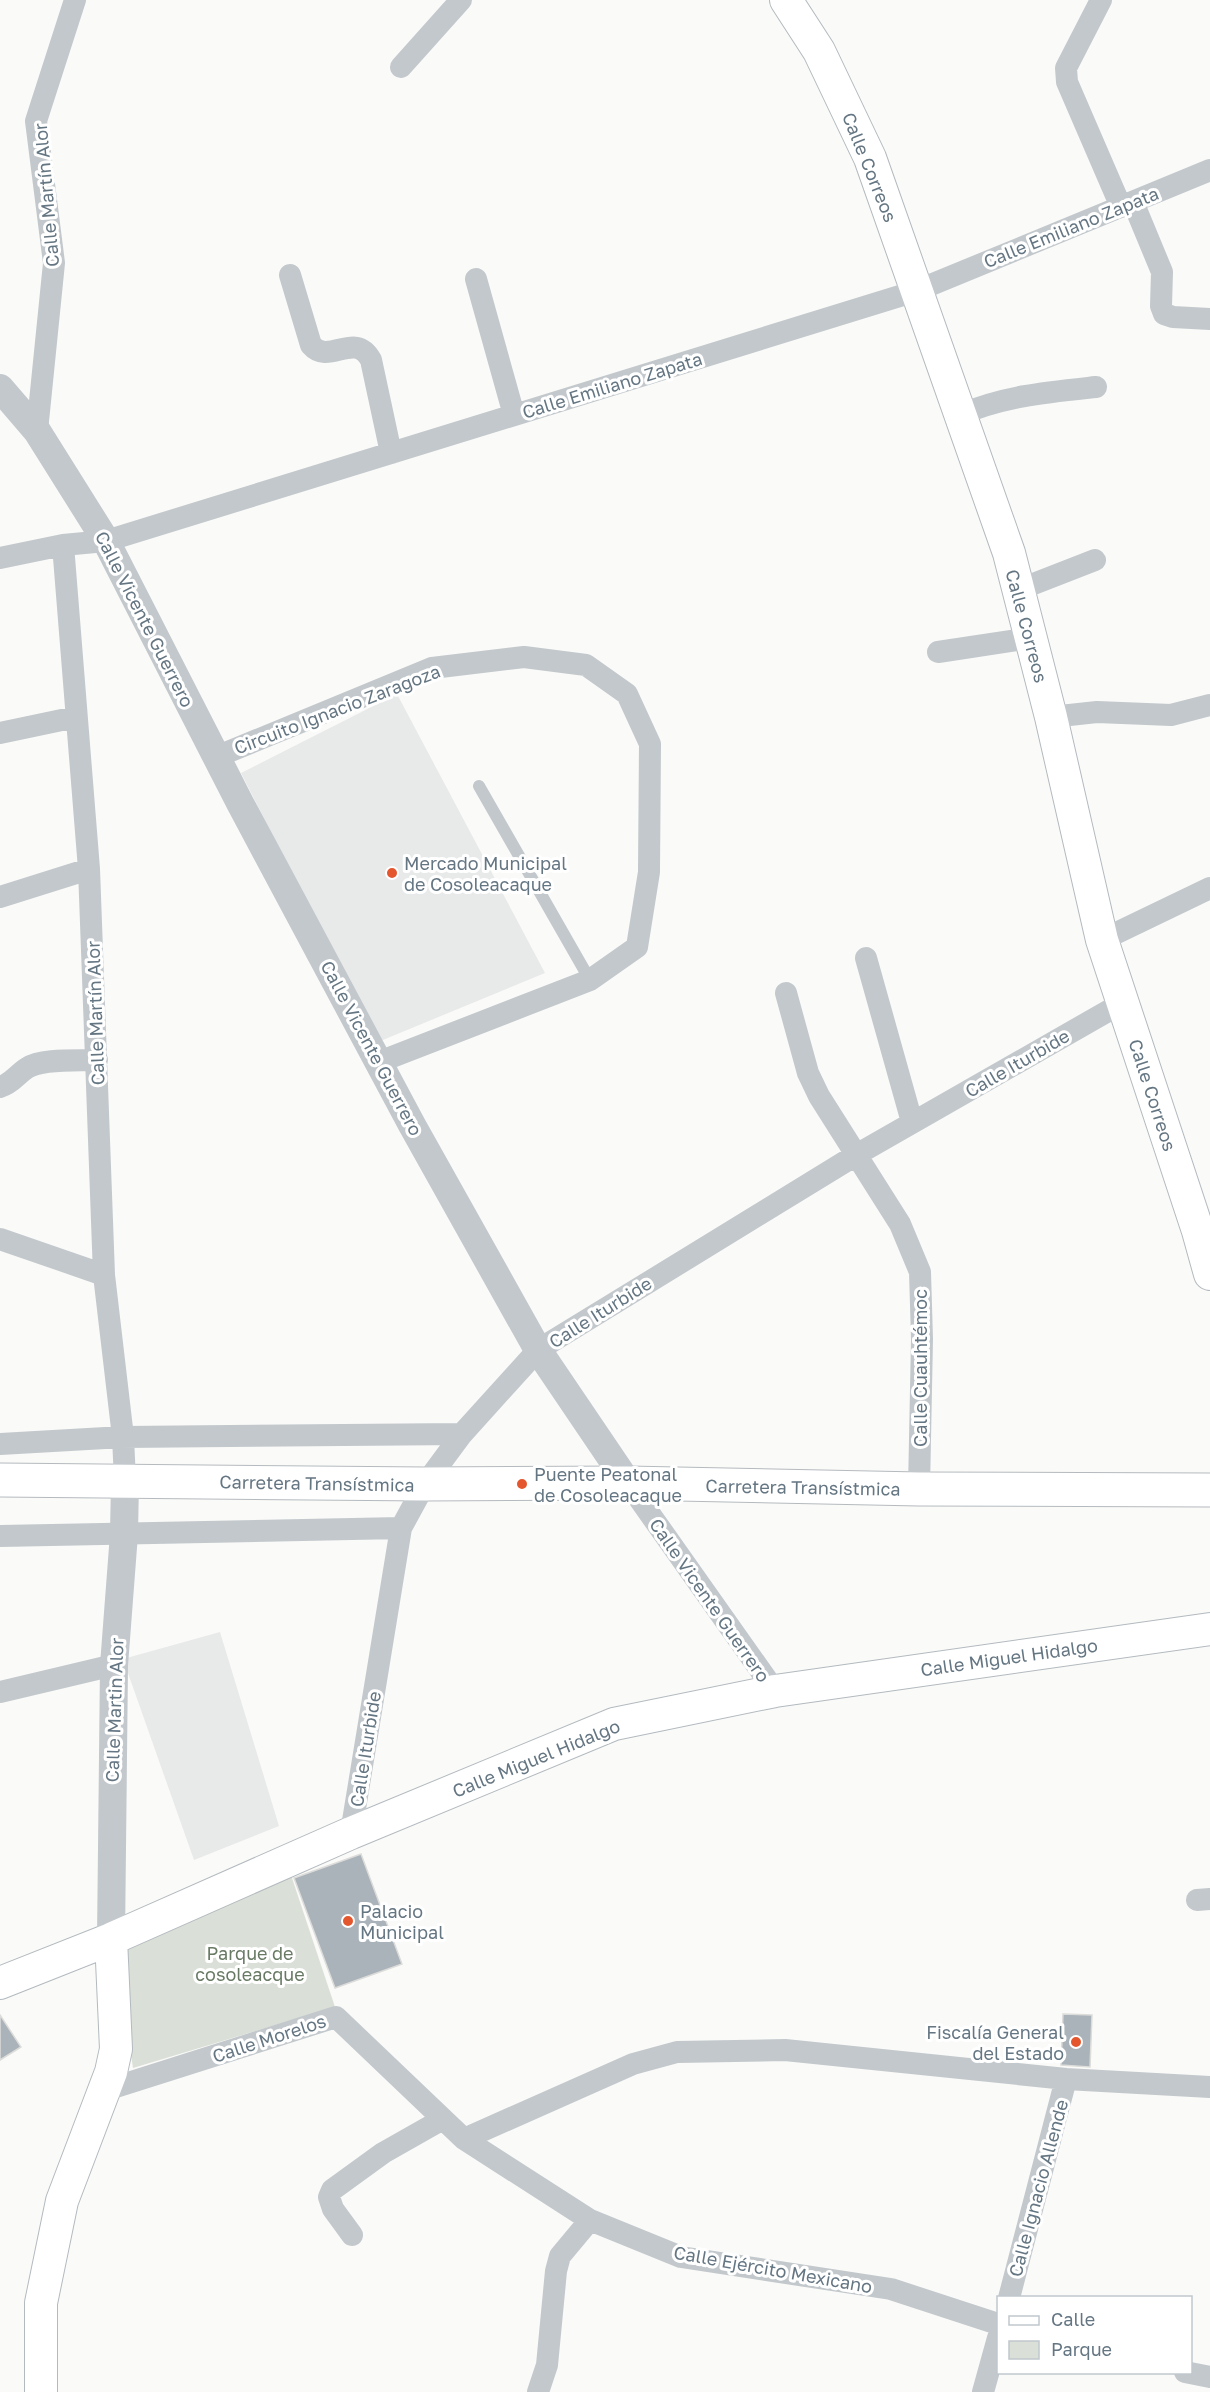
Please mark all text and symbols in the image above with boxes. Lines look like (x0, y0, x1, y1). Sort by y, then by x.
street label: Calle Correos (838, 109, 902, 225)
street label: Calle Martín Alor (29, 122, 63, 268)
street label: Calle Emiliano Zapata (980, 182, 1162, 272)
street label: Calle Emiliano Zapata (519, 347, 705, 423)
street label: Calle Vicente Guerrero (91, 527, 199, 711)
street label: Calle Correos (1001, 567, 1053, 685)
street label: Circuito Ignacio Zaragoza (231, 659, 443, 759)
place label: Mercado Municipal de Cosoleacaque (404, 852, 567, 895)
marker: Mercado Municipal de Cosoleacaque (385, 866, 399, 880)
street label: Calle Martín Alor (81, 940, 109, 1086)
street label: Calle Vicente Guerrero (317, 957, 427, 1139)
street label: Calle Iturbide (961, 1024, 1073, 1102)
street label: Calle Correos (1125, 1036, 1181, 1154)
street label: Calle Iturbide (545, 1272, 655, 1352)
street label: Calle Cuauhtémoc (909, 1289, 931, 1447)
place label: Puente Peatonal de Cosoleacaque (534, 1463, 682, 1506)
street label: Carretera Transístmica (219, 1470, 415, 1496)
street label: Carretera Transístmica (705, 1474, 901, 1500)
marker: Puente Peatonal de Cosoleacaque (515, 1477, 529, 1491)
street label: Calle Vicente Guerrero (645, 1514, 775, 1686)
street label: Calle Miguel Hidalgo (919, 1634, 1099, 1680)
street label: Calle Martin Alor (100, 1637, 128, 1783)
street label: Calle Iturbide (345, 1690, 385, 1808)
street label: Calle Miguel Hidalgo (449, 1714, 623, 1802)
place label: Palacio Municipal (360, 1900, 444, 1943)
marker: Palacio Municipal (341, 1914, 355, 1928)
park label: Parque de cosoleacque (195, 1942, 305, 1985)
street label: Calle Morelos (209, 2009, 329, 2067)
place label: Fiscalía General del Estado (926, 2021, 1064, 2064)
marker: Fiscalía General del Estado (1069, 2035, 1083, 2049)
street label: Calle Ignacio Allende (1004, 2097, 1072, 2279)
street label: Calle Ejército Mexicano (672, 2241, 874, 2297)
legend (997, 2296, 1192, 2374)
text: Calle (1051, 2308, 1095, 2330)
text: Parque (1051, 2338, 1112, 2360)

